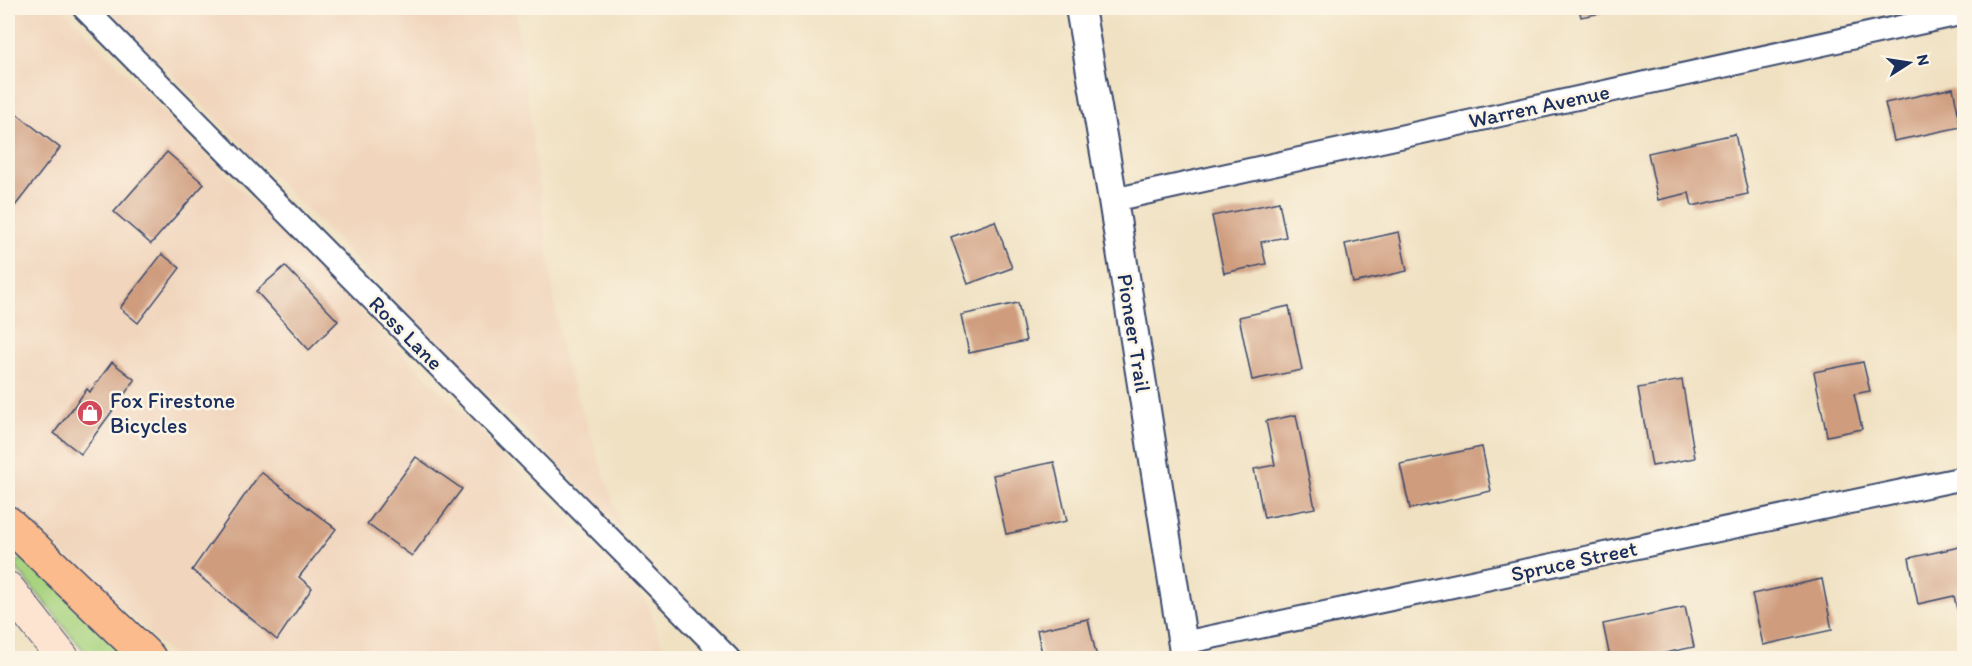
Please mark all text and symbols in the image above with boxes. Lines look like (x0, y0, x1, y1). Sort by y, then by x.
north arrow (1879, 33, 1939, 93)
text: N (1913, 53, 1934, 67)
street label: Warren Avenue (1466, 78, 1612, 134)
street label: Pioneer Trail (1111, 272, 1157, 394)
street label: Ross Lane (363, 290, 449, 376)
place label: Fox Firestone Bicycles (110, 387, 235, 439)
shop icon: Fox Firestone Bicycles (75, 398, 105, 428)
street label: Spruce Street (1508, 534, 1640, 588)

